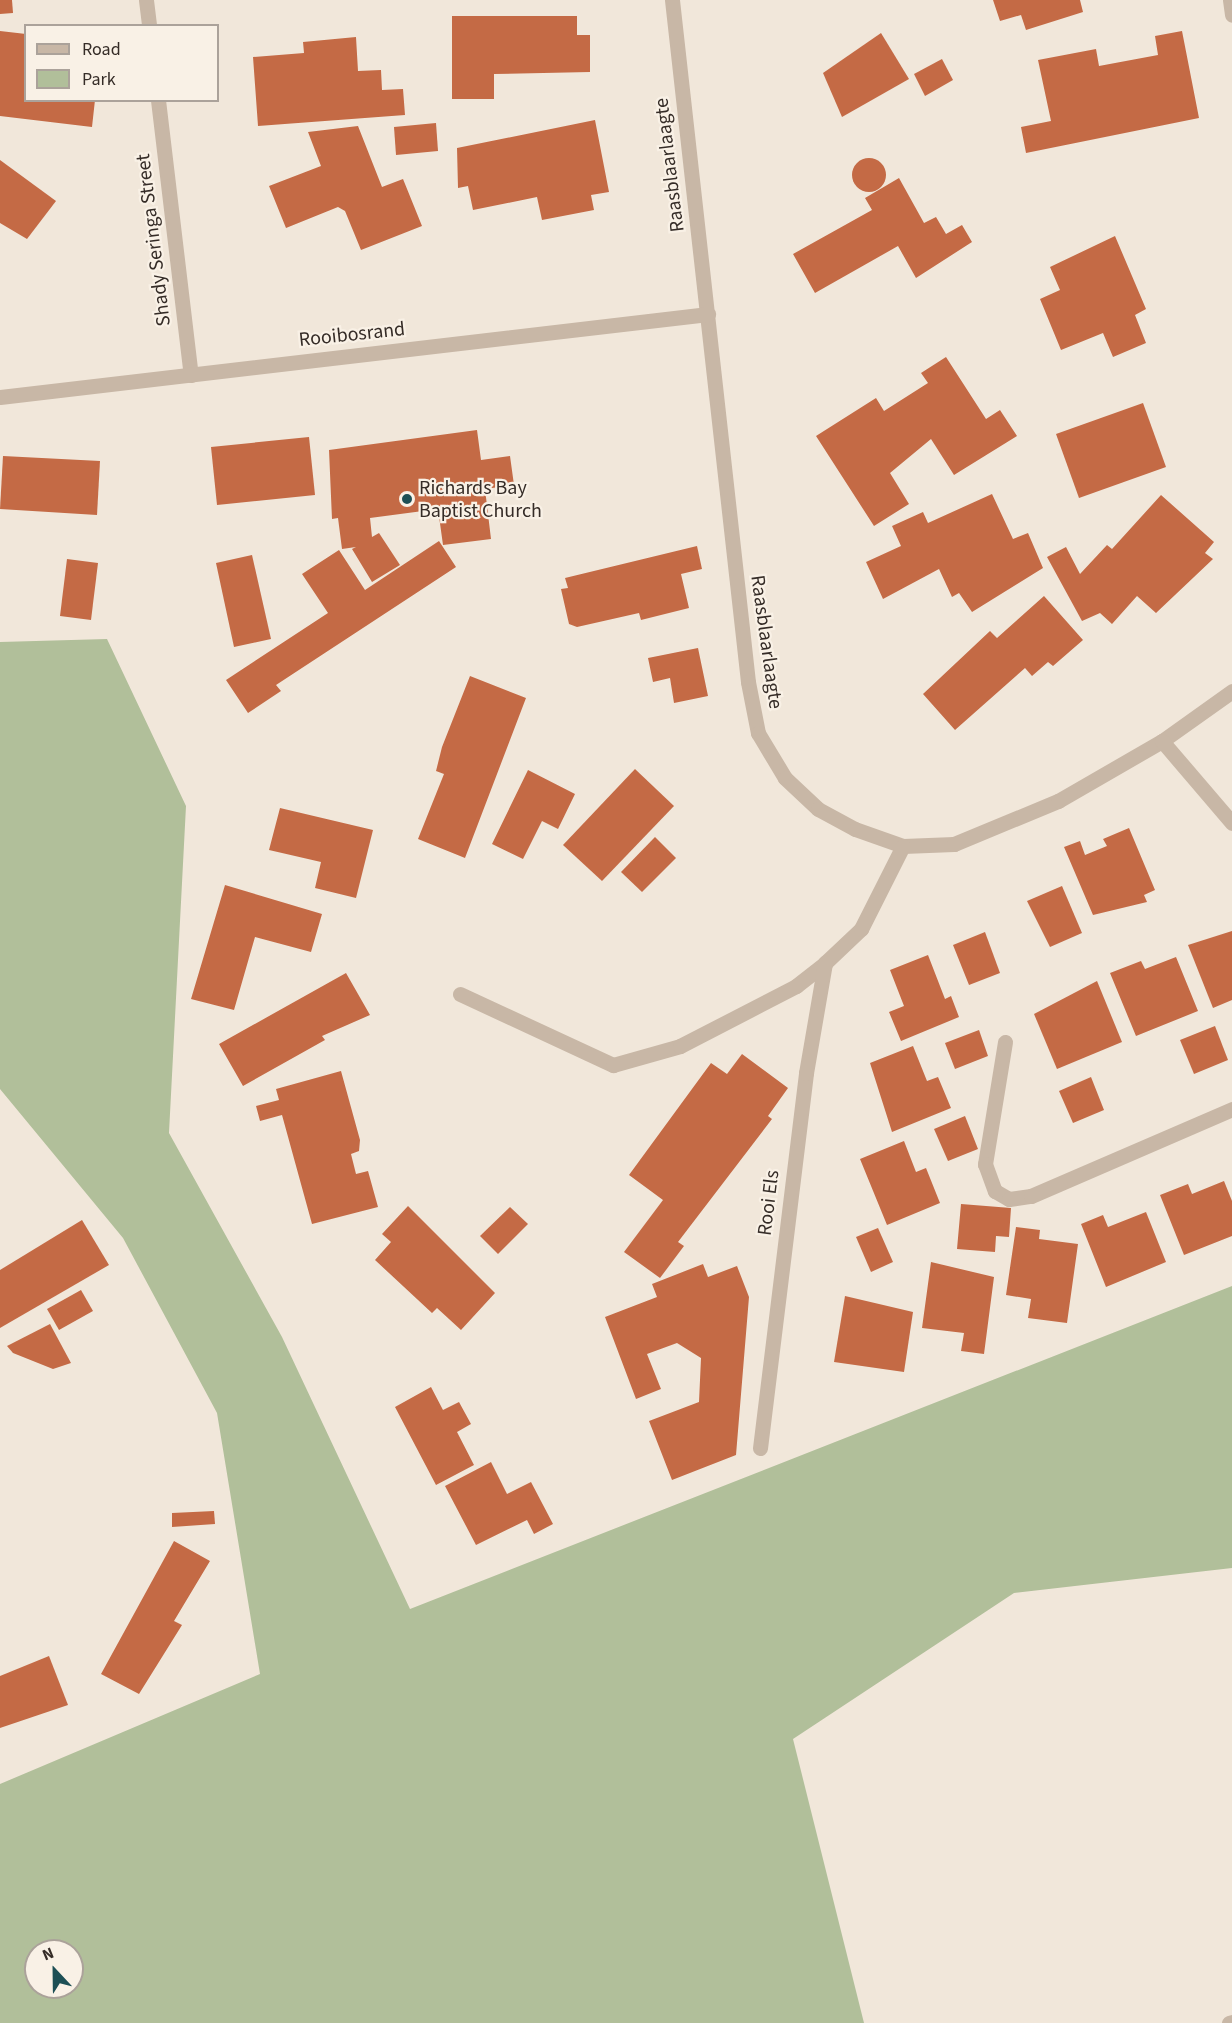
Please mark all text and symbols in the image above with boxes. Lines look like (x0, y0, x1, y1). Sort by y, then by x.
legend (24, 24, 219, 102)
text: Road (82, 37, 121, 62)
text: Park (82, 67, 116, 92)
street label: Raasblaarlaagte (650, 97, 690, 233)
street label: Shady Seringa Street (132, 152, 176, 328)
street label: Rooibosrand (298, 317, 406, 353)
place label: Richards Bay Baptist Church (419, 476, 542, 523)
marker: Richards Bay Baptist Church (400, 492, 414, 506)
street label: Raasblaarlaagte (745, 574, 787, 710)
street label: Rooi Els (753, 1169, 785, 1237)
north arrow (24, 1939, 84, 1999)
text: N (39, 1942, 57, 1966)

